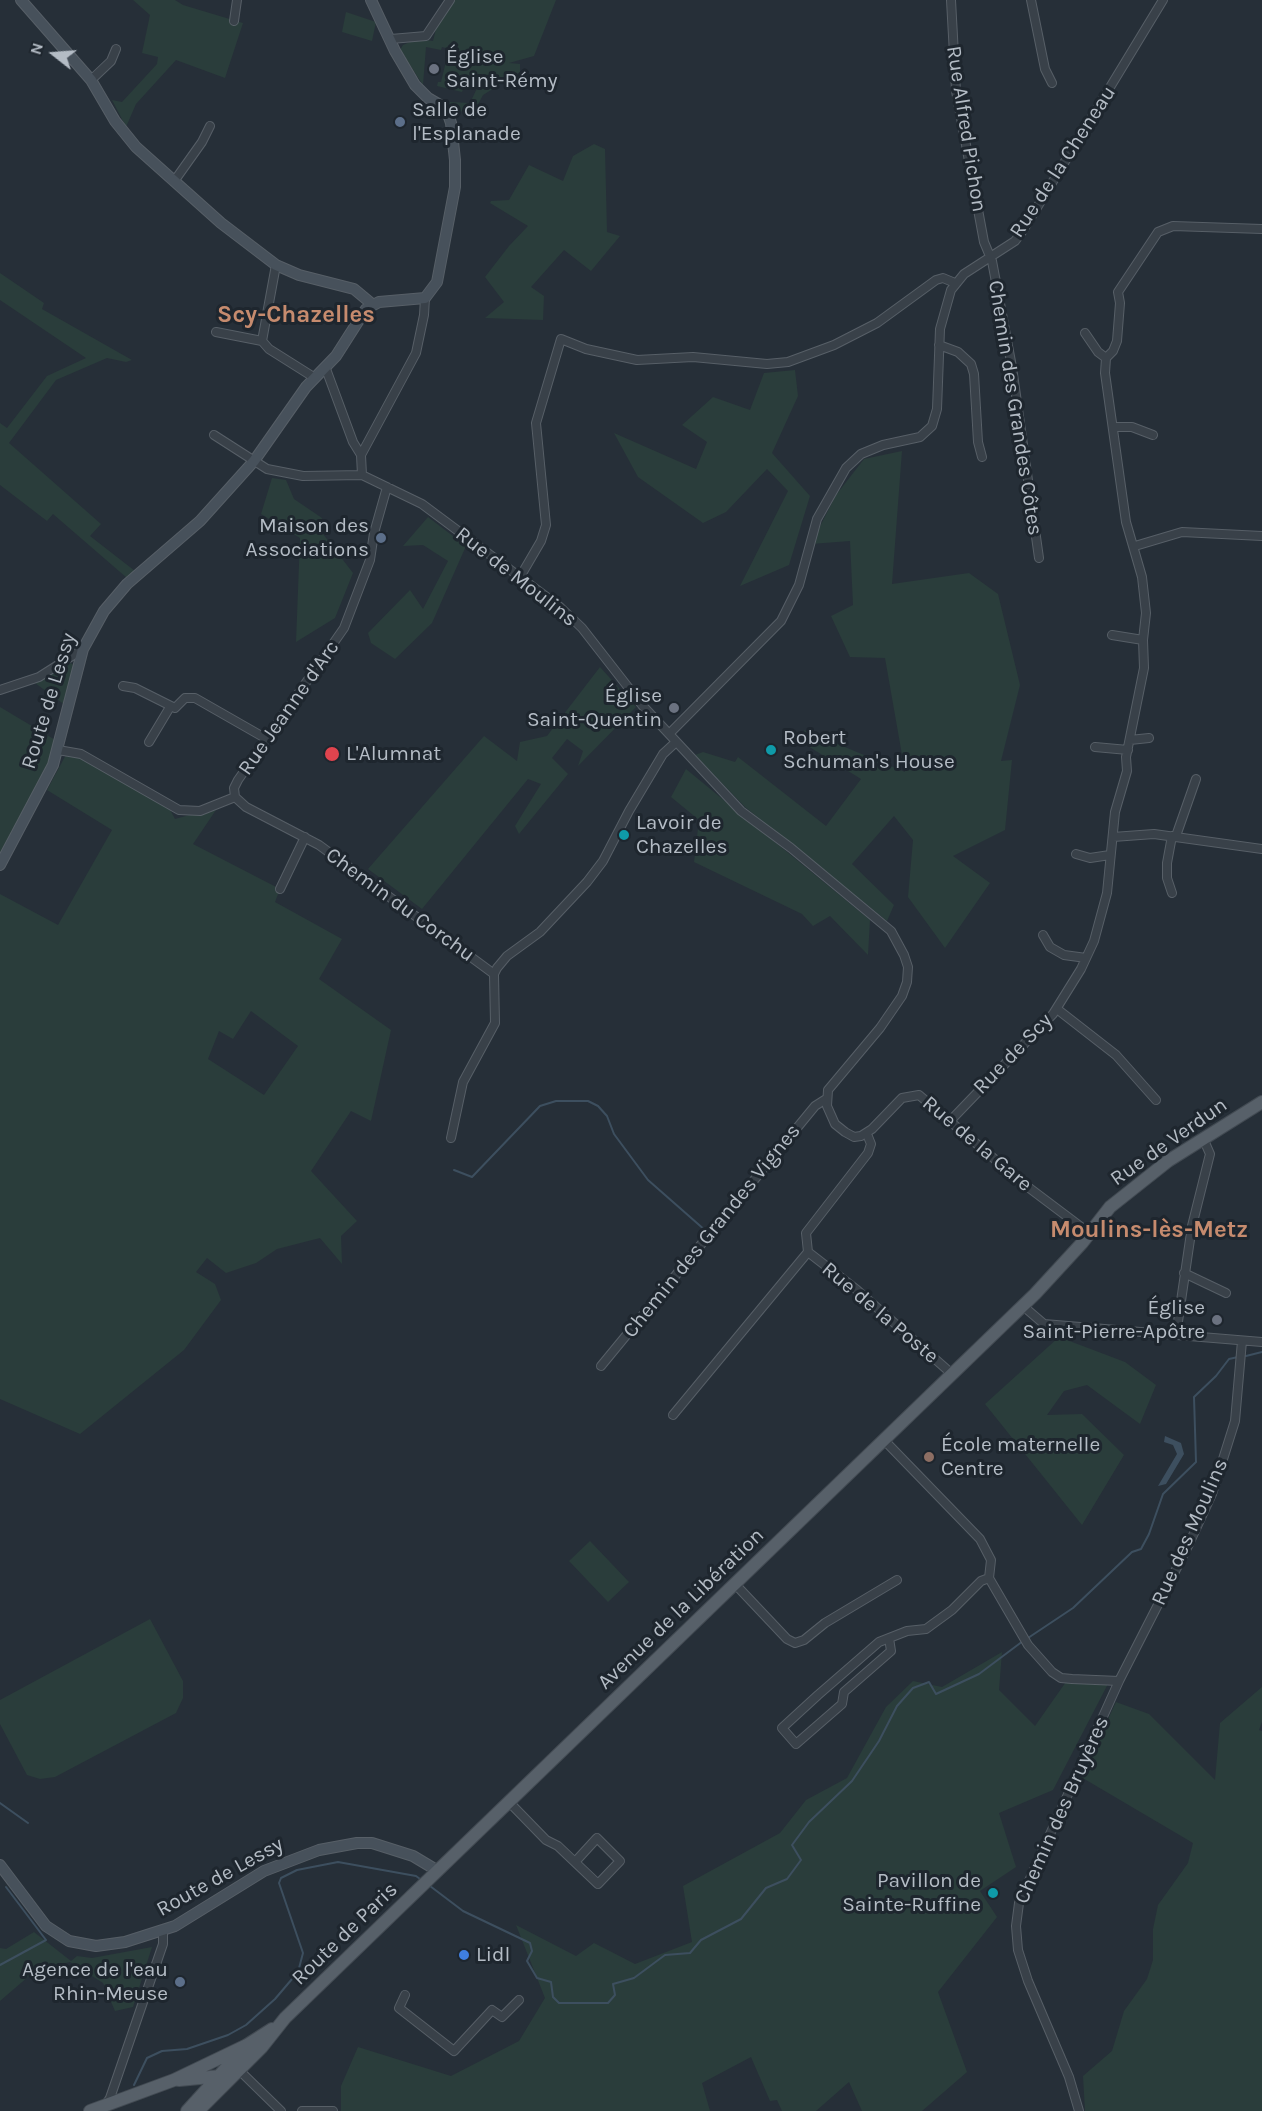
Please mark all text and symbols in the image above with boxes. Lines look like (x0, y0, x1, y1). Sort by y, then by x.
north arrow (24, 24, 84, 84)
text: N (26, 40, 47, 57)
place label: Église Saint-Rémy (446, 44, 557, 94)
street label: Rue Alfred Pichon (940, 44, 992, 214)
marker: Église Saint-Rémy (427, 62, 441, 76)
street label: Rue de la Cheneau (1004, 81, 1122, 243)
place label: Salle de l'Esplanade (412, 97, 521, 147)
marker: Salle de l'Esplanade (393, 115, 407, 129)
street label: Chemin des Grandes Côtes (982, 279, 1048, 537)
district label: Scy-Chazelles (217, 301, 375, 329)
place label: Maison des Associations (245, 513, 369, 563)
street label: Rue de Moulins (450, 522, 582, 632)
marker: Maison des Associations (374, 531, 388, 545)
street label: Route de Lessy (16, 630, 82, 772)
street label: Rue Jeanne d'Arc (233, 636, 345, 780)
place label: Église Saint-Quentin (527, 683, 662, 733)
marker: Église Saint-Quentin (667, 701, 681, 715)
place label: Robert Schuman's House (783, 725, 955, 775)
place label: L'Alumnat (346, 741, 441, 767)
marker: Robert Schuman's House (764, 743, 778, 757)
marker: L'Alumnat (323, 745, 341, 763)
place label: Lavoir de Chazelles (636, 810, 727, 860)
marker: Lavoir de Chazelles (617, 828, 631, 842)
street label: Chemin du Corchu (321, 842, 479, 968)
street label: Rue de Scy (968, 1008, 1058, 1100)
street label: Rue de la Gare (917, 1091, 1037, 1197)
street label: Rue de Verdun (1106, 1092, 1232, 1192)
street label: Chemin des Grandes Vignes (618, 1119, 806, 1343)
district label: Moulins-lès-Metz (1050, 1216, 1248, 1244)
street label: Rue de la Poste (816, 1257, 944, 1369)
place label: Église Saint-Pierre-Apôtre (1023, 1295, 1205, 1345)
marker: Église Saint-Pierre-Apôtre (1210, 1313, 1224, 1327)
place label: École maternelle Centre (941, 1432, 1100, 1482)
marker: École maternelle Centre (922, 1450, 936, 1464)
street label: Rue des Moulins (1146, 1455, 1234, 1609)
street label: Avenue de la Libération (593, 1523, 769, 1695)
street label: Chemin des Bruyères (1009, 1712, 1115, 1908)
street label: Route de Lessy (152, 1832, 288, 1922)
place label: Pavillon de Sainte-Ruffine (842, 1868, 981, 1918)
street label: Route de Paris (287, 1877, 403, 1991)
marker: Pavillon de Sainte-Ruffine (986, 1886, 1000, 1900)
place label: Lidl (476, 1942, 510, 1968)
marker: Lidl (457, 1948, 471, 1962)
place label: Agence de l'eau Rhin-Meuse (22, 1957, 168, 2007)
marker: Agence de l'eau Rhin-Meuse (173, 1975, 187, 1989)

